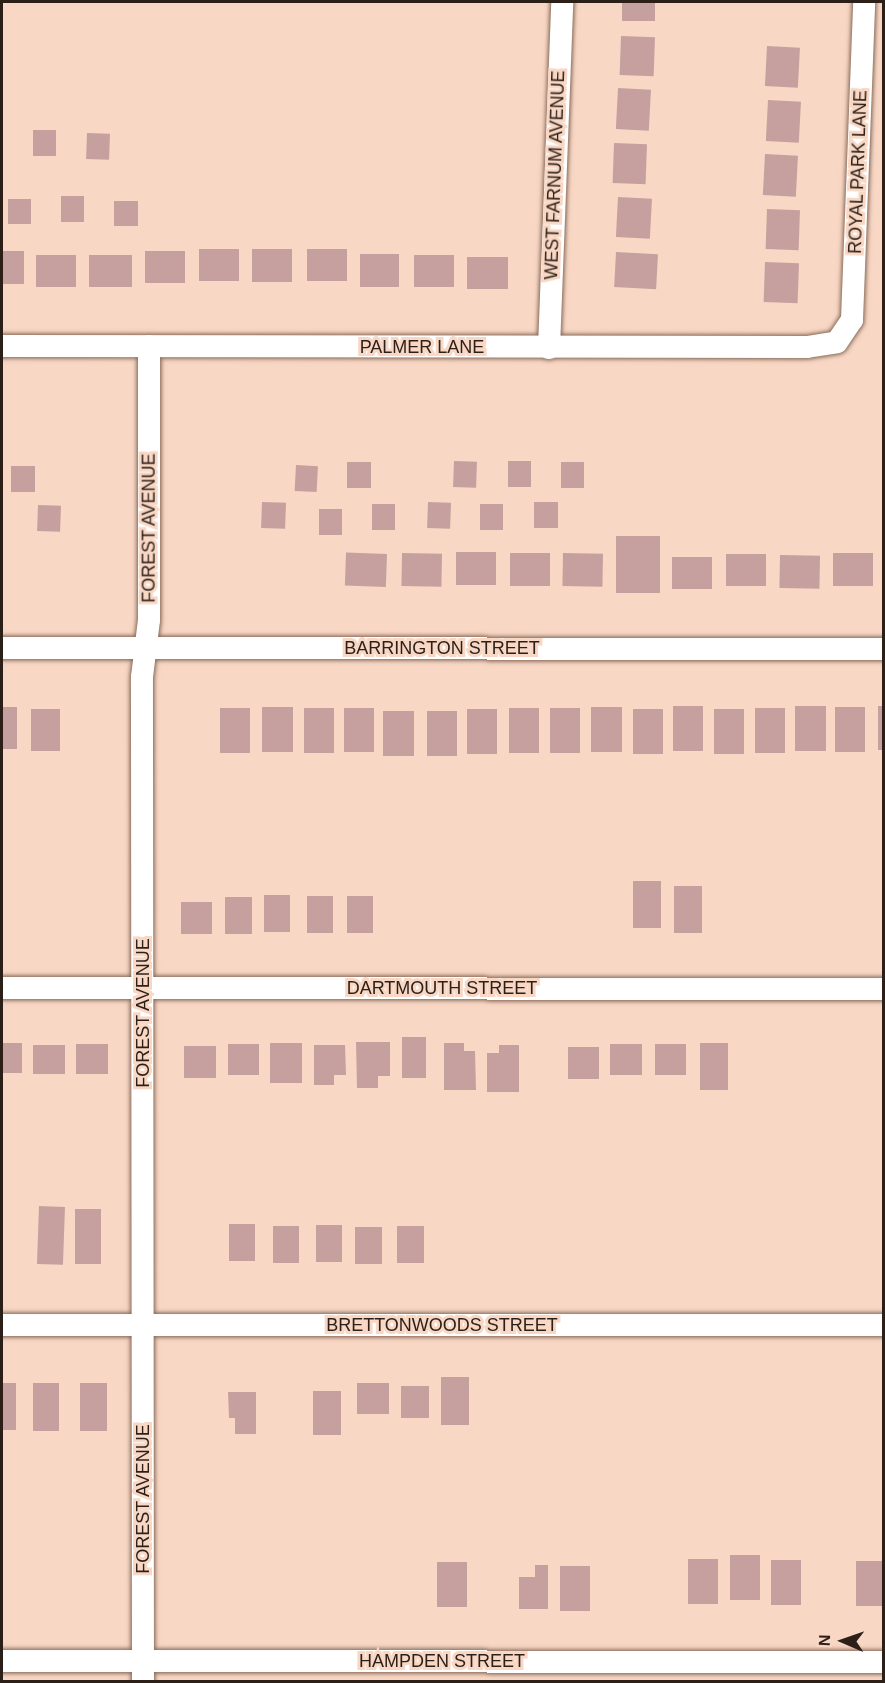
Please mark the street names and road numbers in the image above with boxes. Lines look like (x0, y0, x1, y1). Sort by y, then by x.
street label: WEST FARNUM AVENUE (541, 69, 569, 281)
street label: ROYAL PARK LANE (844, 89, 872, 255)
street label: PALMER LANE (360, 336, 484, 358)
street label: FOREST AVENUE (138, 453, 160, 603)
street label: BARRINGTON STREET (344, 637, 540, 659)
street label: FOREST AVENUE (132, 938, 154, 1088)
street label: DARTMOUTH STREET (347, 977, 537, 999)
street label: BRETTONWOODS STREET (326, 1314, 558, 1336)
street label: FOREST AVENUE (132, 1424, 154, 1574)
street label: HAMPDEN STREET (359, 1650, 525, 1672)

